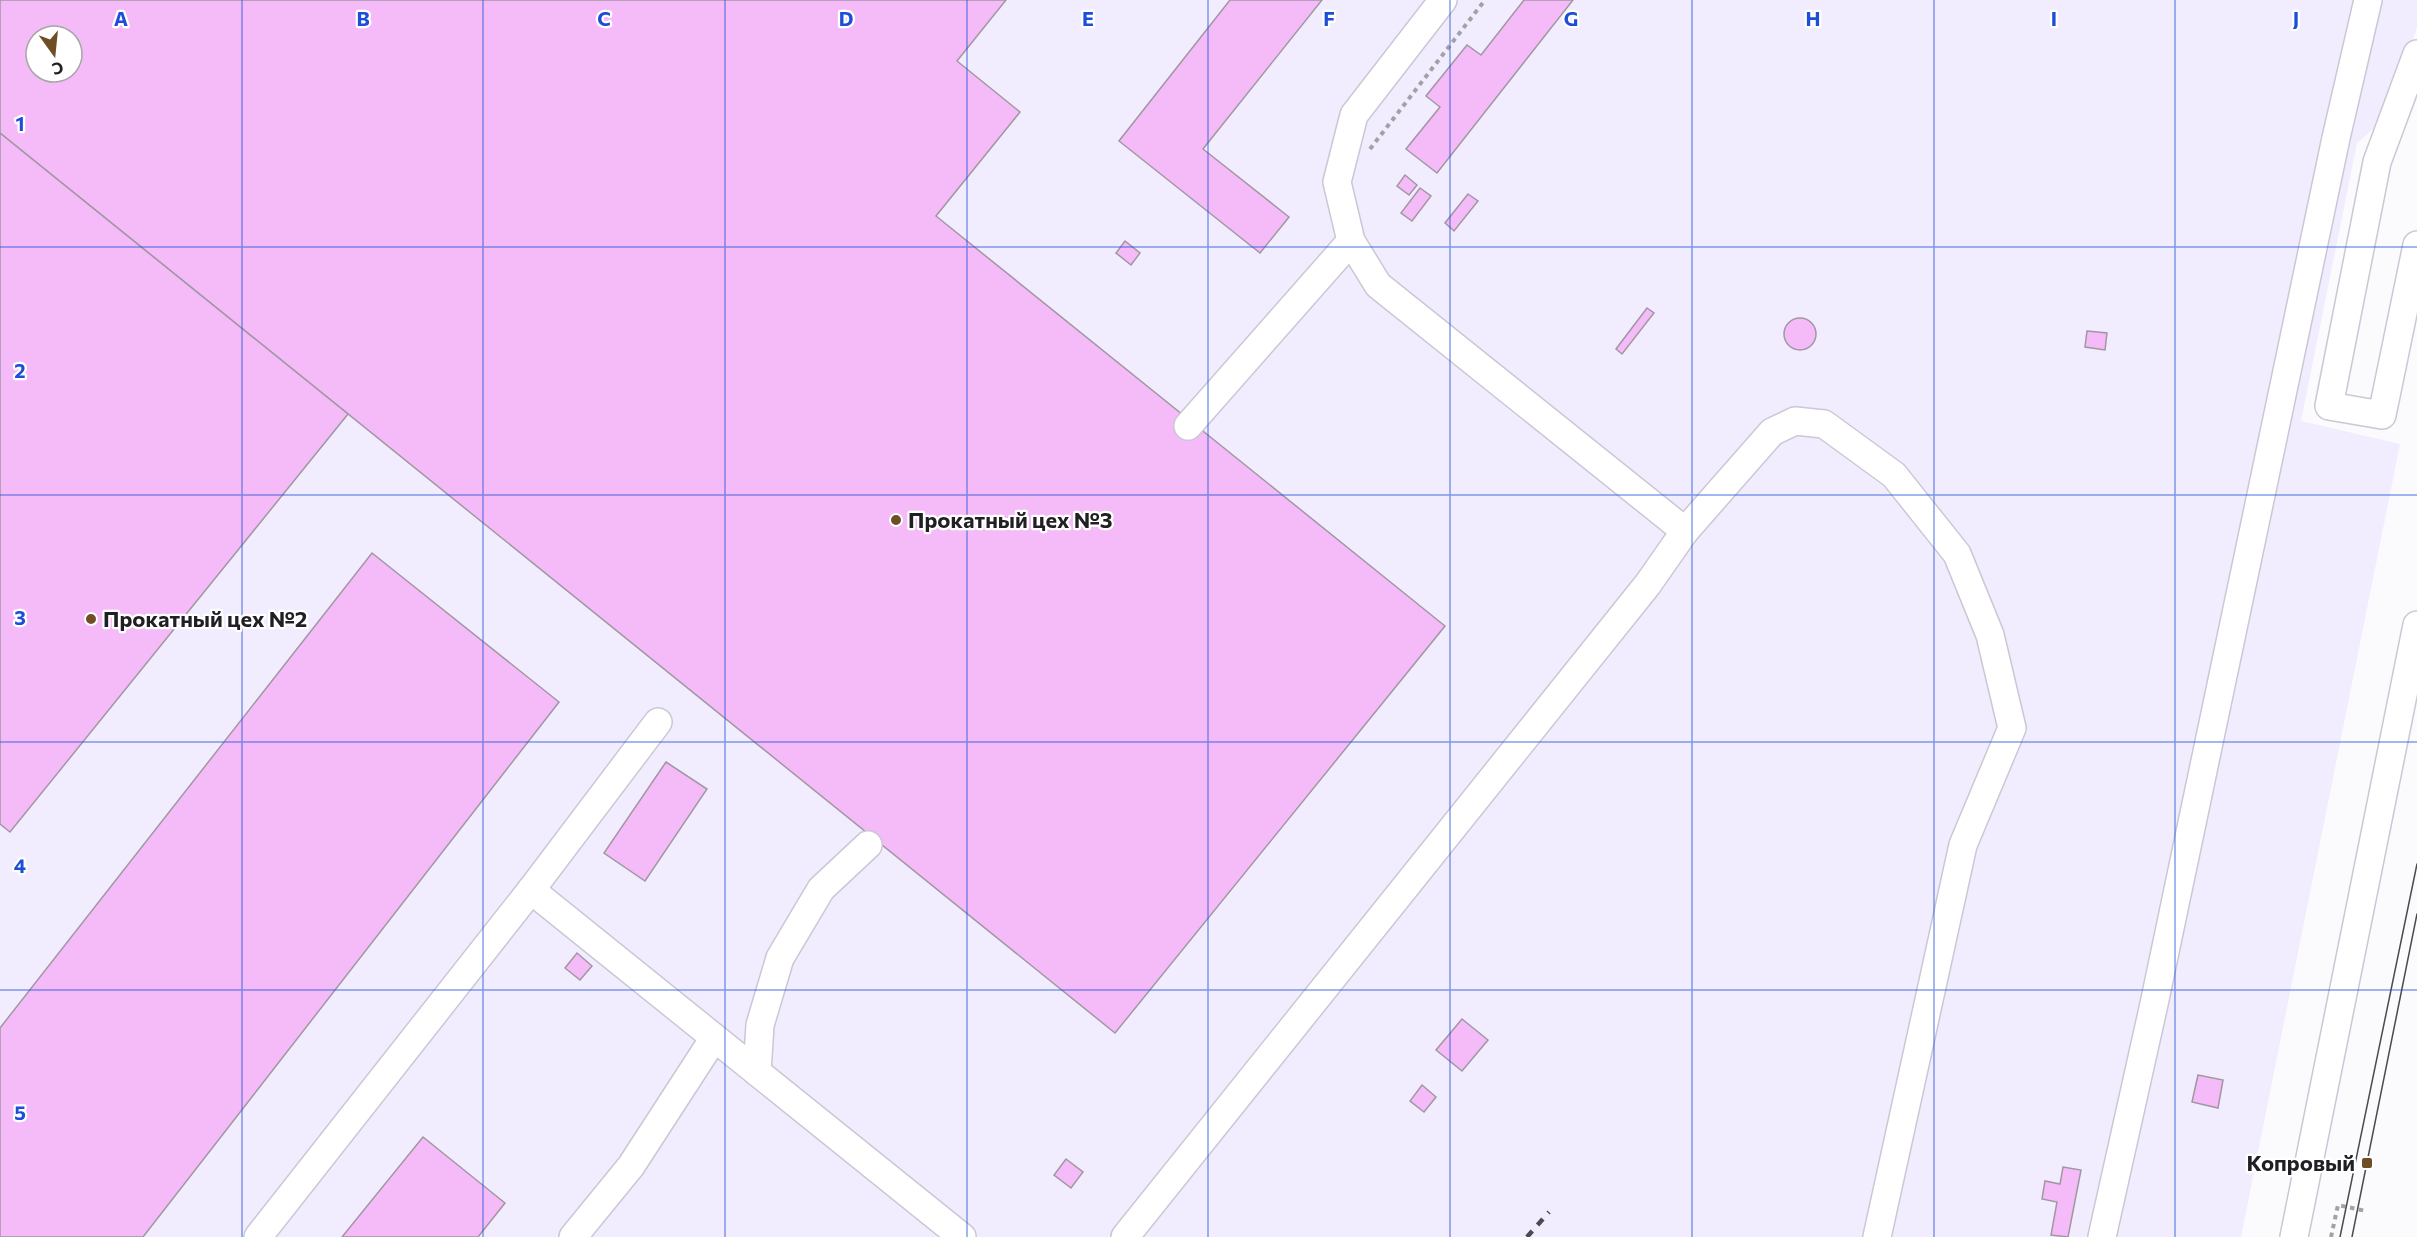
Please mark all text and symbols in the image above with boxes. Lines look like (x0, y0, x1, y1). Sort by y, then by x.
text: A (114, 6, 128, 30)
text: B (356, 6, 370, 30)
text: C (597, 6, 611, 30)
text: D (839, 6, 853, 30)
text: E (1082, 6, 1094, 30)
text: F (1323, 6, 1335, 30)
text: G (1564, 6, 1578, 30)
text: H (1806, 6, 1821, 30)
text: I (2051, 6, 2057, 30)
text: J (2293, 6, 2299, 30)
north arrow (24, 24, 84, 84)
text: С (50, 58, 66, 80)
text: 1 (15, 111, 25, 135)
text: 2 (14, 358, 26, 382)
place label: Прокатный цех №3 (908, 506, 1113, 533)
marker: Прокатный цех №3 (889, 513, 903, 527)
text: 3 (14, 605, 26, 629)
place label: Прокатный цех №2 (103, 605, 307, 632)
marker: Прокатный цех №2 (84, 612, 98, 626)
text: 4 (14, 853, 26, 877)
text: 5 (14, 1100, 26, 1124)
place label: Копровый (2247, 1149, 2355, 1176)
marker: Копровый (2360, 1156, 2374, 1170)

